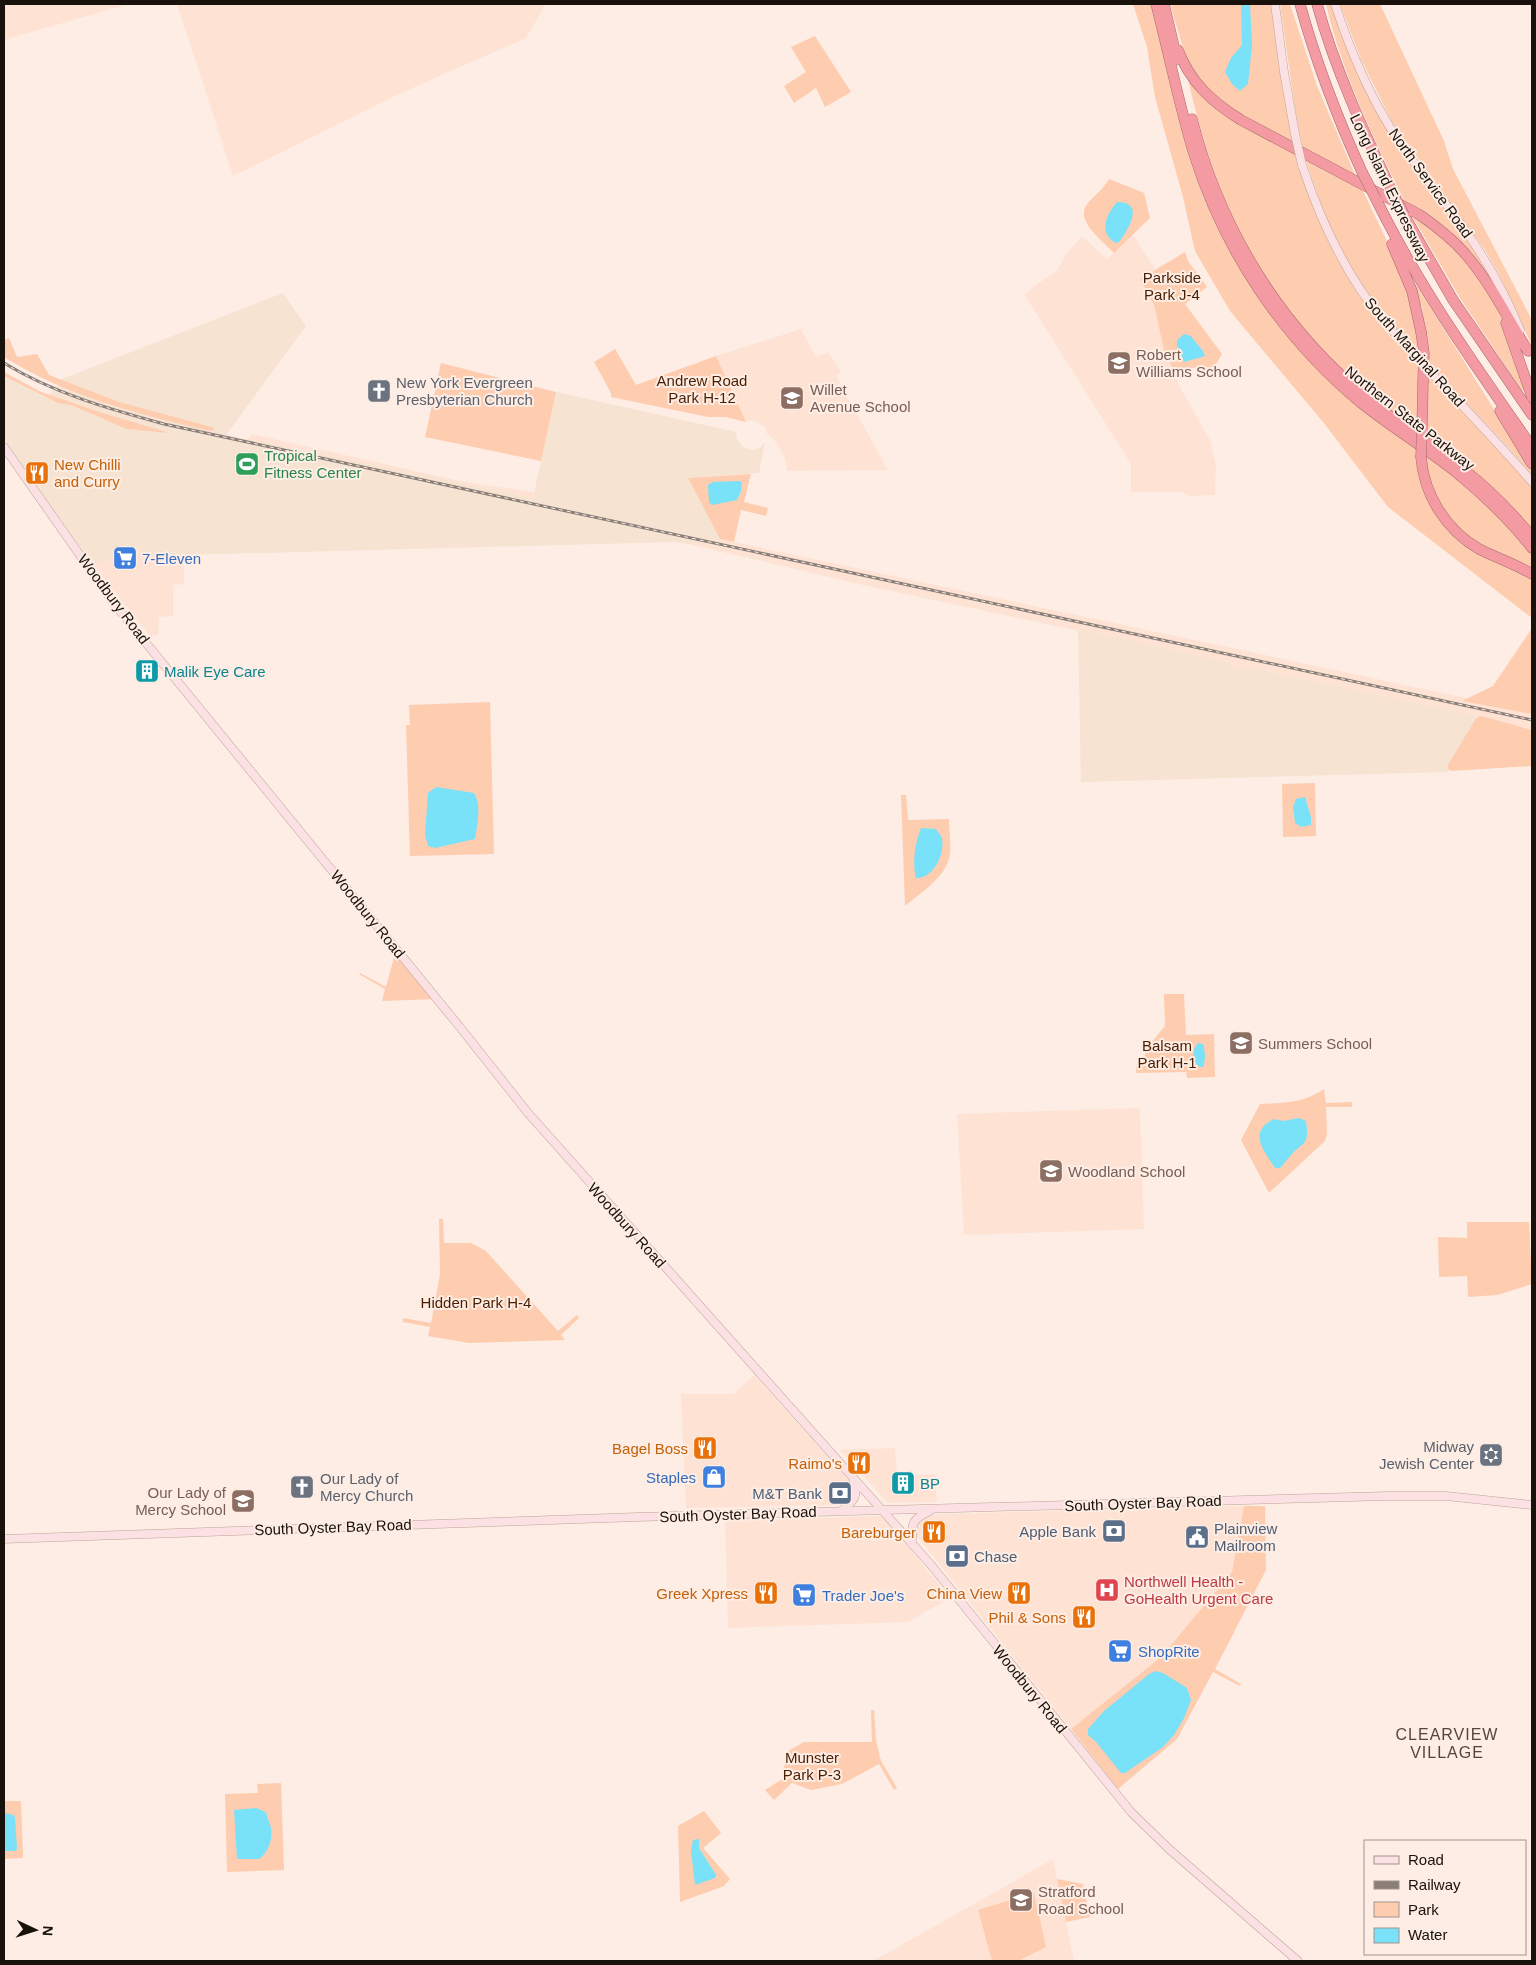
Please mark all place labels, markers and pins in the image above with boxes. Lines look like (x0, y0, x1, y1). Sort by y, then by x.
place label: Robert Williams School (1136, 346, 1242, 380)
school or university icon: Robert Williams School (1106, 350, 1132, 376)
place label: New York Evergreen Presbyterian Church (396, 374, 533, 408)
church icon: New York Evergreen Presbyterian Church (366, 378, 392, 404)
place label: Willet Avenue School (810, 381, 911, 415)
school or university icon: Willet Avenue School (779, 385, 805, 411)
place label: Tropical Fitness Center (264, 447, 362, 481)
sports icon: Tropical Fitness Center (234, 451, 260, 477)
place label: New Chilli and Curry (54, 456, 121, 490)
restaurant icon: New Chilli and Curry (24, 460, 50, 486)
supermarket icon: 7-Eleven (112, 545, 138, 571)
place label: 7-Eleven (142, 550, 201, 567)
building icon: Malik Eye Care (134, 658, 160, 684)
place label: Malik Eye Care (164, 663, 266, 680)
school or university icon: Summers School (1228, 1030, 1254, 1056)
place label: Summers School (1258, 1035, 1372, 1052)
school or university icon: Woodland School (1038, 1158, 1064, 1184)
place label: Woodland School (1068, 1163, 1185, 1180)
restaurant icon: Bagel Boss (692, 1435, 718, 1461)
place label: Midway Jewish Center (1379, 1438, 1474, 1472)
place label: Bagel Boss (612, 1440, 688, 1457)
synagogue icon: Midway Jewish Center (1478, 1442, 1504, 1468)
restaurant icon: Raimo's (846, 1450, 872, 1476)
place label: Raimo's (788, 1455, 842, 1472)
shop icon: Staples (701, 1464, 727, 1490)
place label: Staples (646, 1469, 696, 1486)
place label: Our Lady of Mercy Church (320, 1470, 413, 1504)
building icon: BP (890, 1470, 916, 1496)
church icon: Our Lady of Mercy Church (289, 1474, 315, 1500)
place label: BP (920, 1475, 940, 1492)
bank icon: M&T Bank (827, 1480, 853, 1506)
place label: Our Lady of Mercy School (135, 1484, 227, 1518)
place label: M&T Bank (752, 1485, 822, 1502)
school or university icon: Our Lady of Mercy School (230, 1488, 256, 1514)
bank icon: Apple Bank (1101, 1518, 1127, 1544)
restaurant icon: Bareburger (921, 1519, 947, 1545)
place label: Plainview Mailroom (1214, 1520, 1278, 1554)
place label: Apple Bank (1019, 1523, 1096, 1540)
place label: Bareburger (841, 1524, 916, 1541)
public building icon: Plainview Mailroom (1184, 1524, 1210, 1550)
bank icon: Chase (944, 1543, 970, 1569)
place label: Chase (974, 1548, 1017, 1565)
place label: Northwell Health - GoHealth Urgent Care (1124, 1573, 1273, 1607)
hospital icon: Northwell Health - GoHealth Urgent Care (1094, 1577, 1120, 1603)
restaurant icon: Greek Xpress (753, 1580, 779, 1606)
restaurant icon: China View (1006, 1580, 1032, 1606)
supermarket icon: Trader Joe's (791, 1582, 817, 1608)
place label: Greek Xpress (656, 1585, 748, 1602)
place label: China View (926, 1585, 1002, 1602)
place label: Trader Joe's (822, 1587, 904, 1604)
restaurant icon: Phil & Sons (1071, 1604, 1097, 1630)
place label: Phil & Sons (988, 1609, 1066, 1626)
supermarket icon: ShopRite (1107, 1638, 1133, 1664)
place label: ShopRite (1138, 1643, 1200, 1660)
place label: Stratford Road School (1038, 1883, 1124, 1917)
school or university icon: Stratford Road School (1008, 1887, 1034, 1913)

